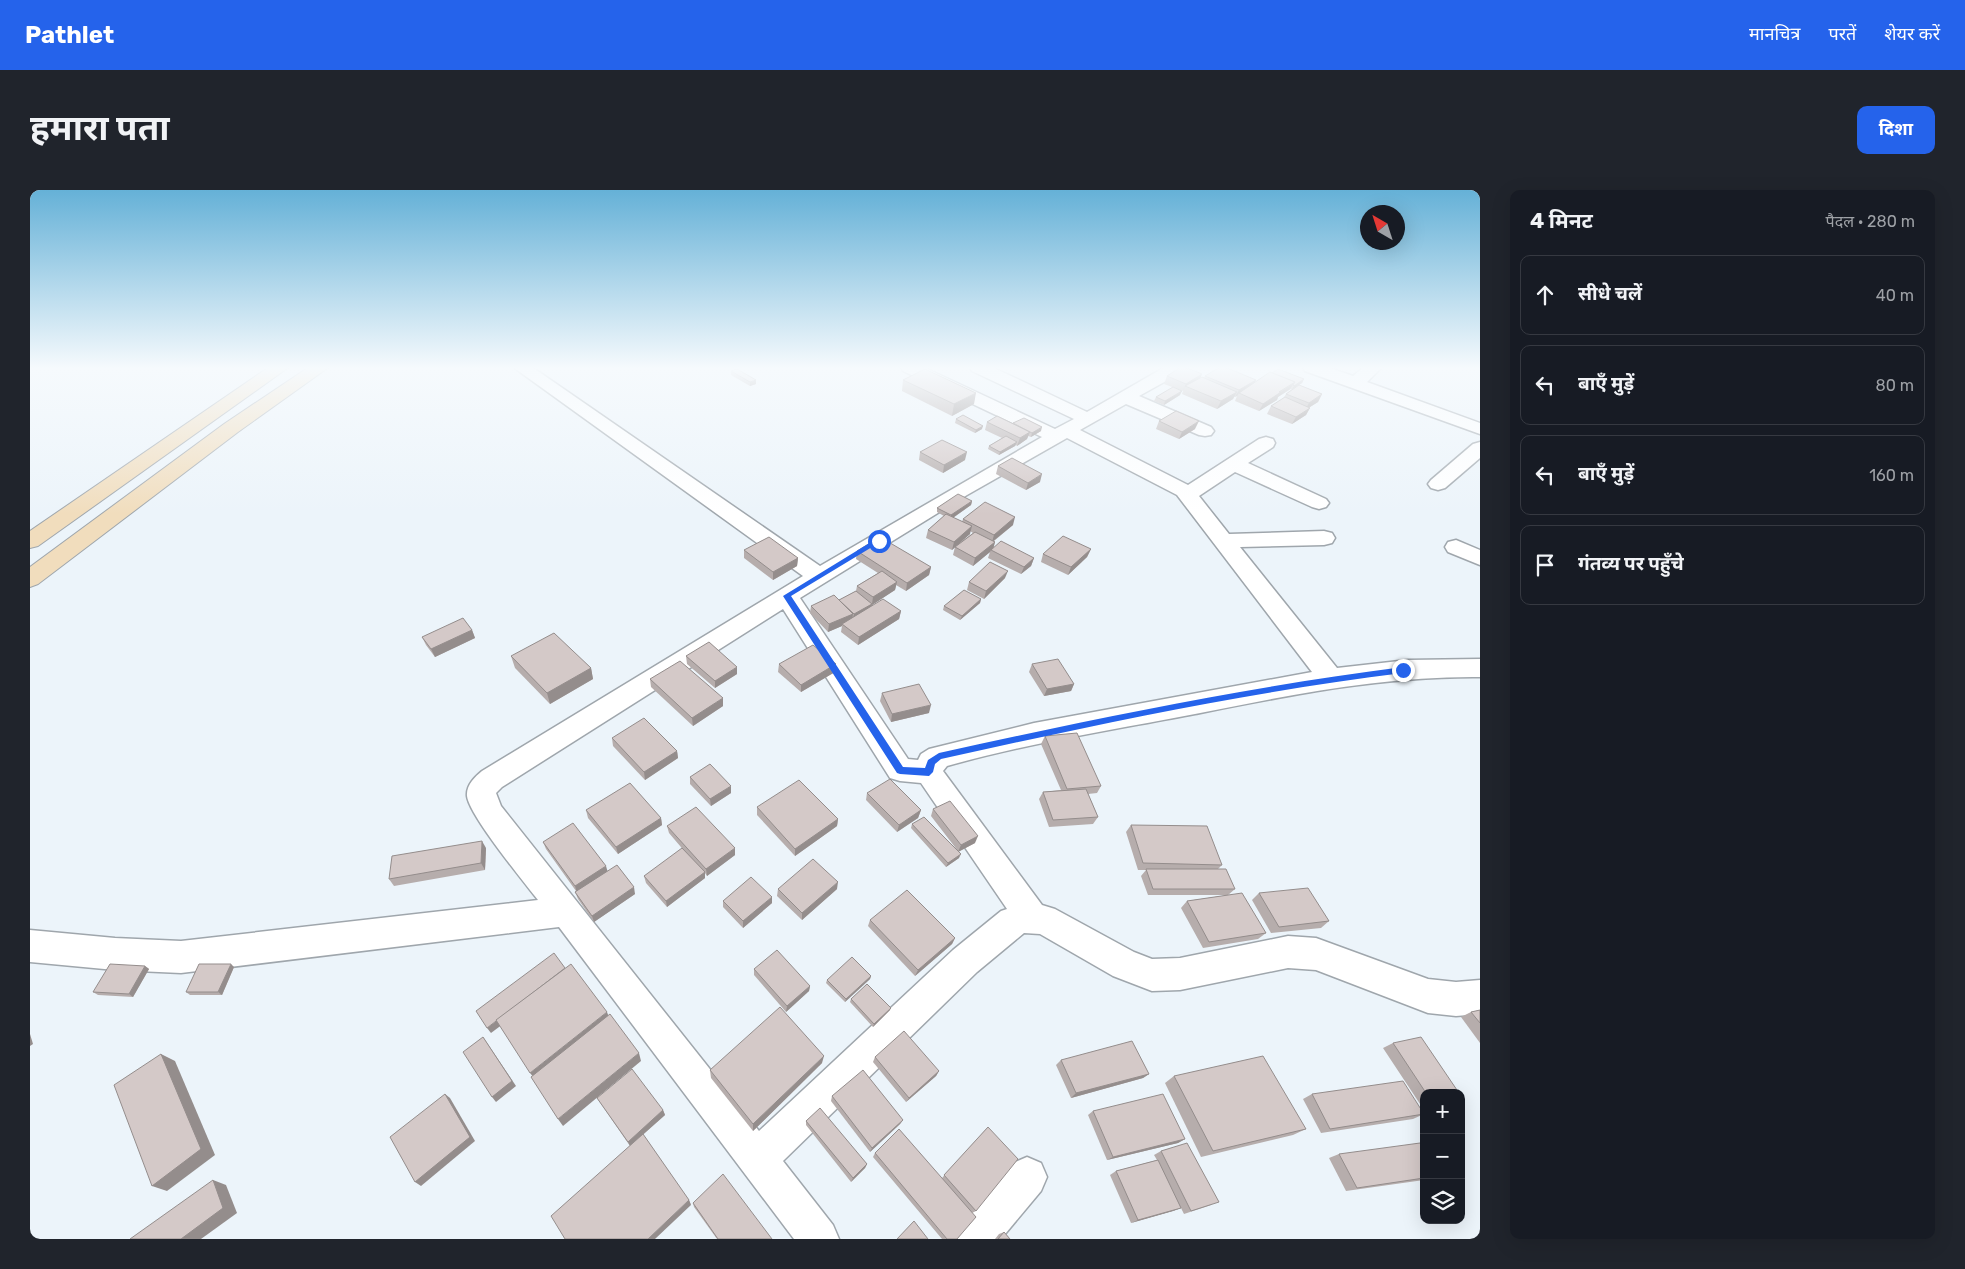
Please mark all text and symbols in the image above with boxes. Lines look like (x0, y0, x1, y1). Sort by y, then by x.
text: Pathlet (25, 21, 114, 49)
text: मानचित्र (1749, 23, 1801, 45)
text: परतें (1829, 23, 1856, 45)
text: शेयर करें (1884, 23, 1940, 45)
button: दिशा (1857, 106, 1935, 154)
text: हमारा पता (30, 107, 170, 149)
north arrow (1360, 205, 1405, 250)
text: 4 मिनट (1530, 208, 1593, 233)
text: पैदल · 280 m (1826, 212, 1915, 231)
icon: ahead (1531, 281, 1559, 309)
text: सीधे चलें (1578, 282, 1642, 305)
text: 40 m (1876, 286, 1914, 305)
icon: left (1531, 371, 1559, 399)
text: बाएँ मुड़ें (1578, 372, 1634, 395)
text: 80 m (1876, 376, 1914, 395)
icon: left (1531, 461, 1559, 489)
text: बाएँ मुड़ें (1578, 462, 1634, 485)
text: 160 m (1869, 466, 1914, 485)
route start (868, 530, 891, 553)
icon: arrive (1531, 551, 1559, 579)
text: गंतव्य पर पहुँचे (1578, 552, 1684, 575)
route end (1392, 659, 1415, 682)
map controls (1420, 1089, 1465, 1224)
button: + (1420, 1089, 1465, 1134)
button: − (1420, 1134, 1465, 1179)
button: layers (1420, 1179, 1465, 1224)

